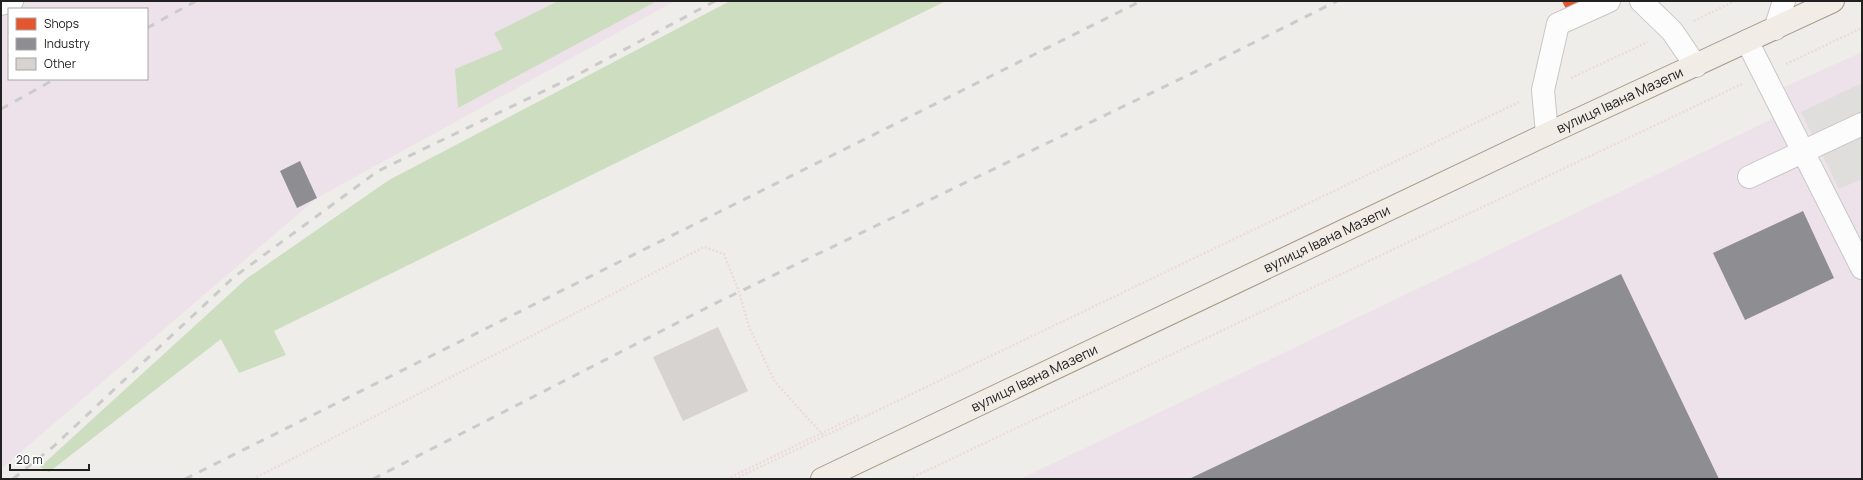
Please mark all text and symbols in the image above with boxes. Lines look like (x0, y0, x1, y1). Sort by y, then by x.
legend (8, 8, 148, 80)
text: Shops (44, 15, 79, 32)
text: Industry (44, 35, 90, 52)
text: Other (44, 55, 77, 72)
street label: вулиця Івана Мазепи (1553, 62, 1686, 137)
street label: вулиця Івана Мазепи (1260, 200, 1393, 277)
street label: вулиця Івана Мазепи (968, 339, 1100, 416)
scale bar (10, 446, 89, 472)
text: 20 m (16, 451, 43, 468)

